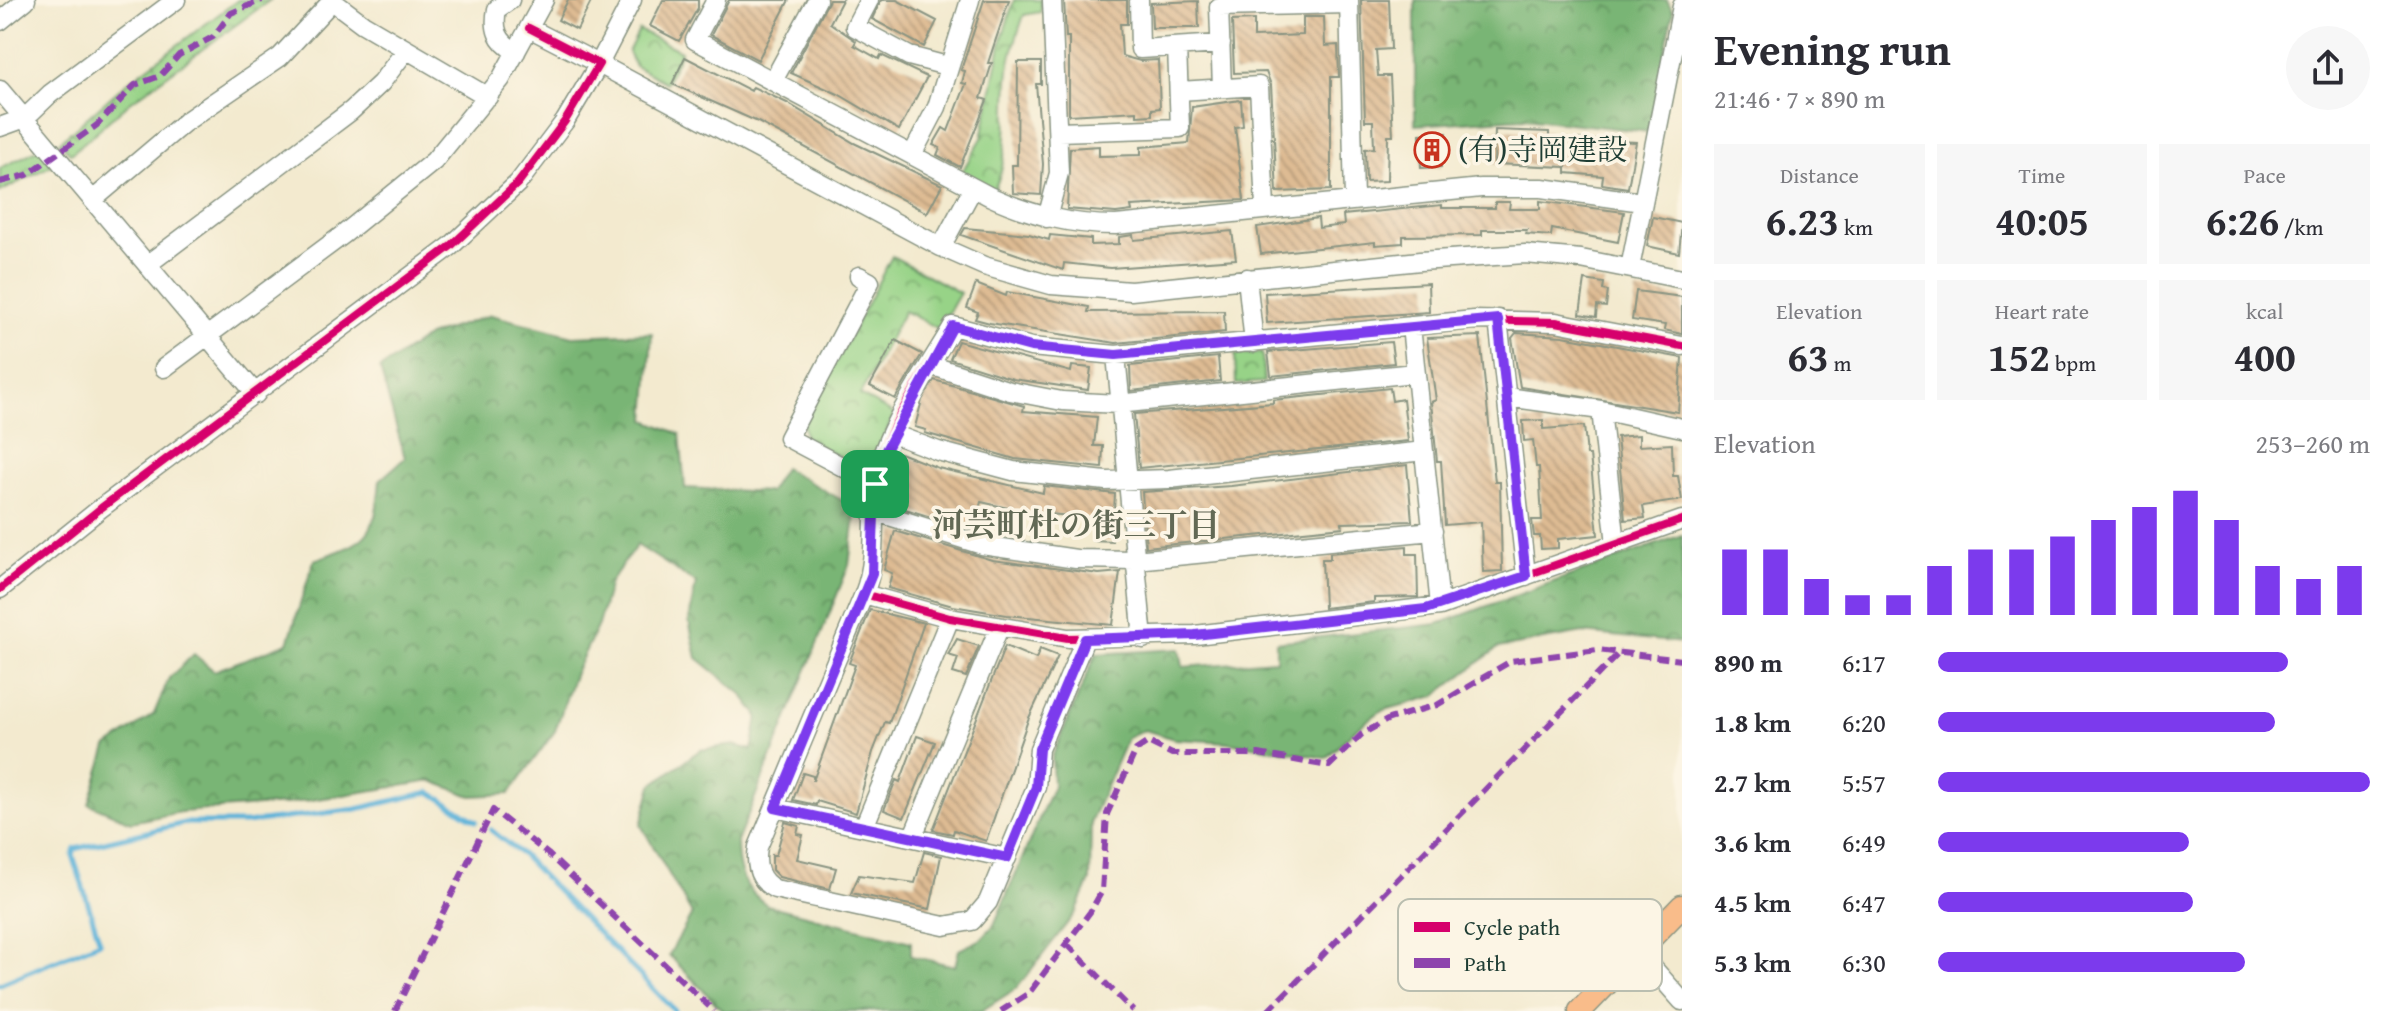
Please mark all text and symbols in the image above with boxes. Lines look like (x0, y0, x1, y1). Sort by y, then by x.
text: Evening run (1714, 17, 1951, 81)
button: share (2286, 26, 2370, 110)
text: 21:46 · 7 × 890 m (1714, 79, 1885, 118)
place label: (有)寺岡建設 (1458, 127, 1627, 171)
building icon: (有)寺岡建設 (1413, 131, 1451, 169)
text: Distance (1780, 159, 1859, 191)
text: Time (2019, 159, 2065, 191)
text: Pace (2244, 159, 2286, 191)
text: 6.23 (1766, 191, 1839, 250)
text: 40:05 (1995, 191, 2089, 250)
text: 6:26 (2206, 191, 2279, 250)
text: km (1839, 211, 1873, 243)
text: /km (2279, 211, 2324, 243)
text: Elevation (1776, 295, 1862, 327)
text: Heart rate (1995, 295, 2089, 327)
text: kcal (2246, 295, 2283, 327)
text: 63 (1787, 327, 1829, 386)
text: 152 (1988, 327, 2050, 386)
text: 400 (2234, 327, 2296, 386)
text: m (1829, 347, 1851, 379)
text: bpm (2050, 347, 2096, 379)
text: Elevation (1714, 424, 1816, 463)
text: 253–260 m (2256, 424, 2370, 463)
pin (841, 450, 909, 518)
icon: arrive (853, 462, 897, 506)
district label: 河芸町杜の街三丁目 (932, 501, 1220, 548)
text: 890 m (1714, 643, 1782, 682)
text: 6:17 (1842, 643, 1886, 682)
text: 1.8 km (1714, 703, 1791, 742)
text: 6:20 (1842, 703, 1886, 742)
text: 2.7 km (1714, 763, 1791, 802)
text: 5:57 (1842, 763, 1886, 802)
text: 3.6 km (1714, 823, 1791, 862)
text: 6:49 (1842, 823, 1886, 862)
text: 4.5 km (1714, 883, 1791, 922)
text: 6:47 (1842, 883, 1886, 922)
legend (1398, 899, 1662, 991)
text: Cycle path (1464, 911, 1561, 943)
text: 5.3 km (1714, 943, 1791, 982)
text: 6:30 (1842, 943, 1886, 982)
text: Path (1464, 947, 1507, 979)

